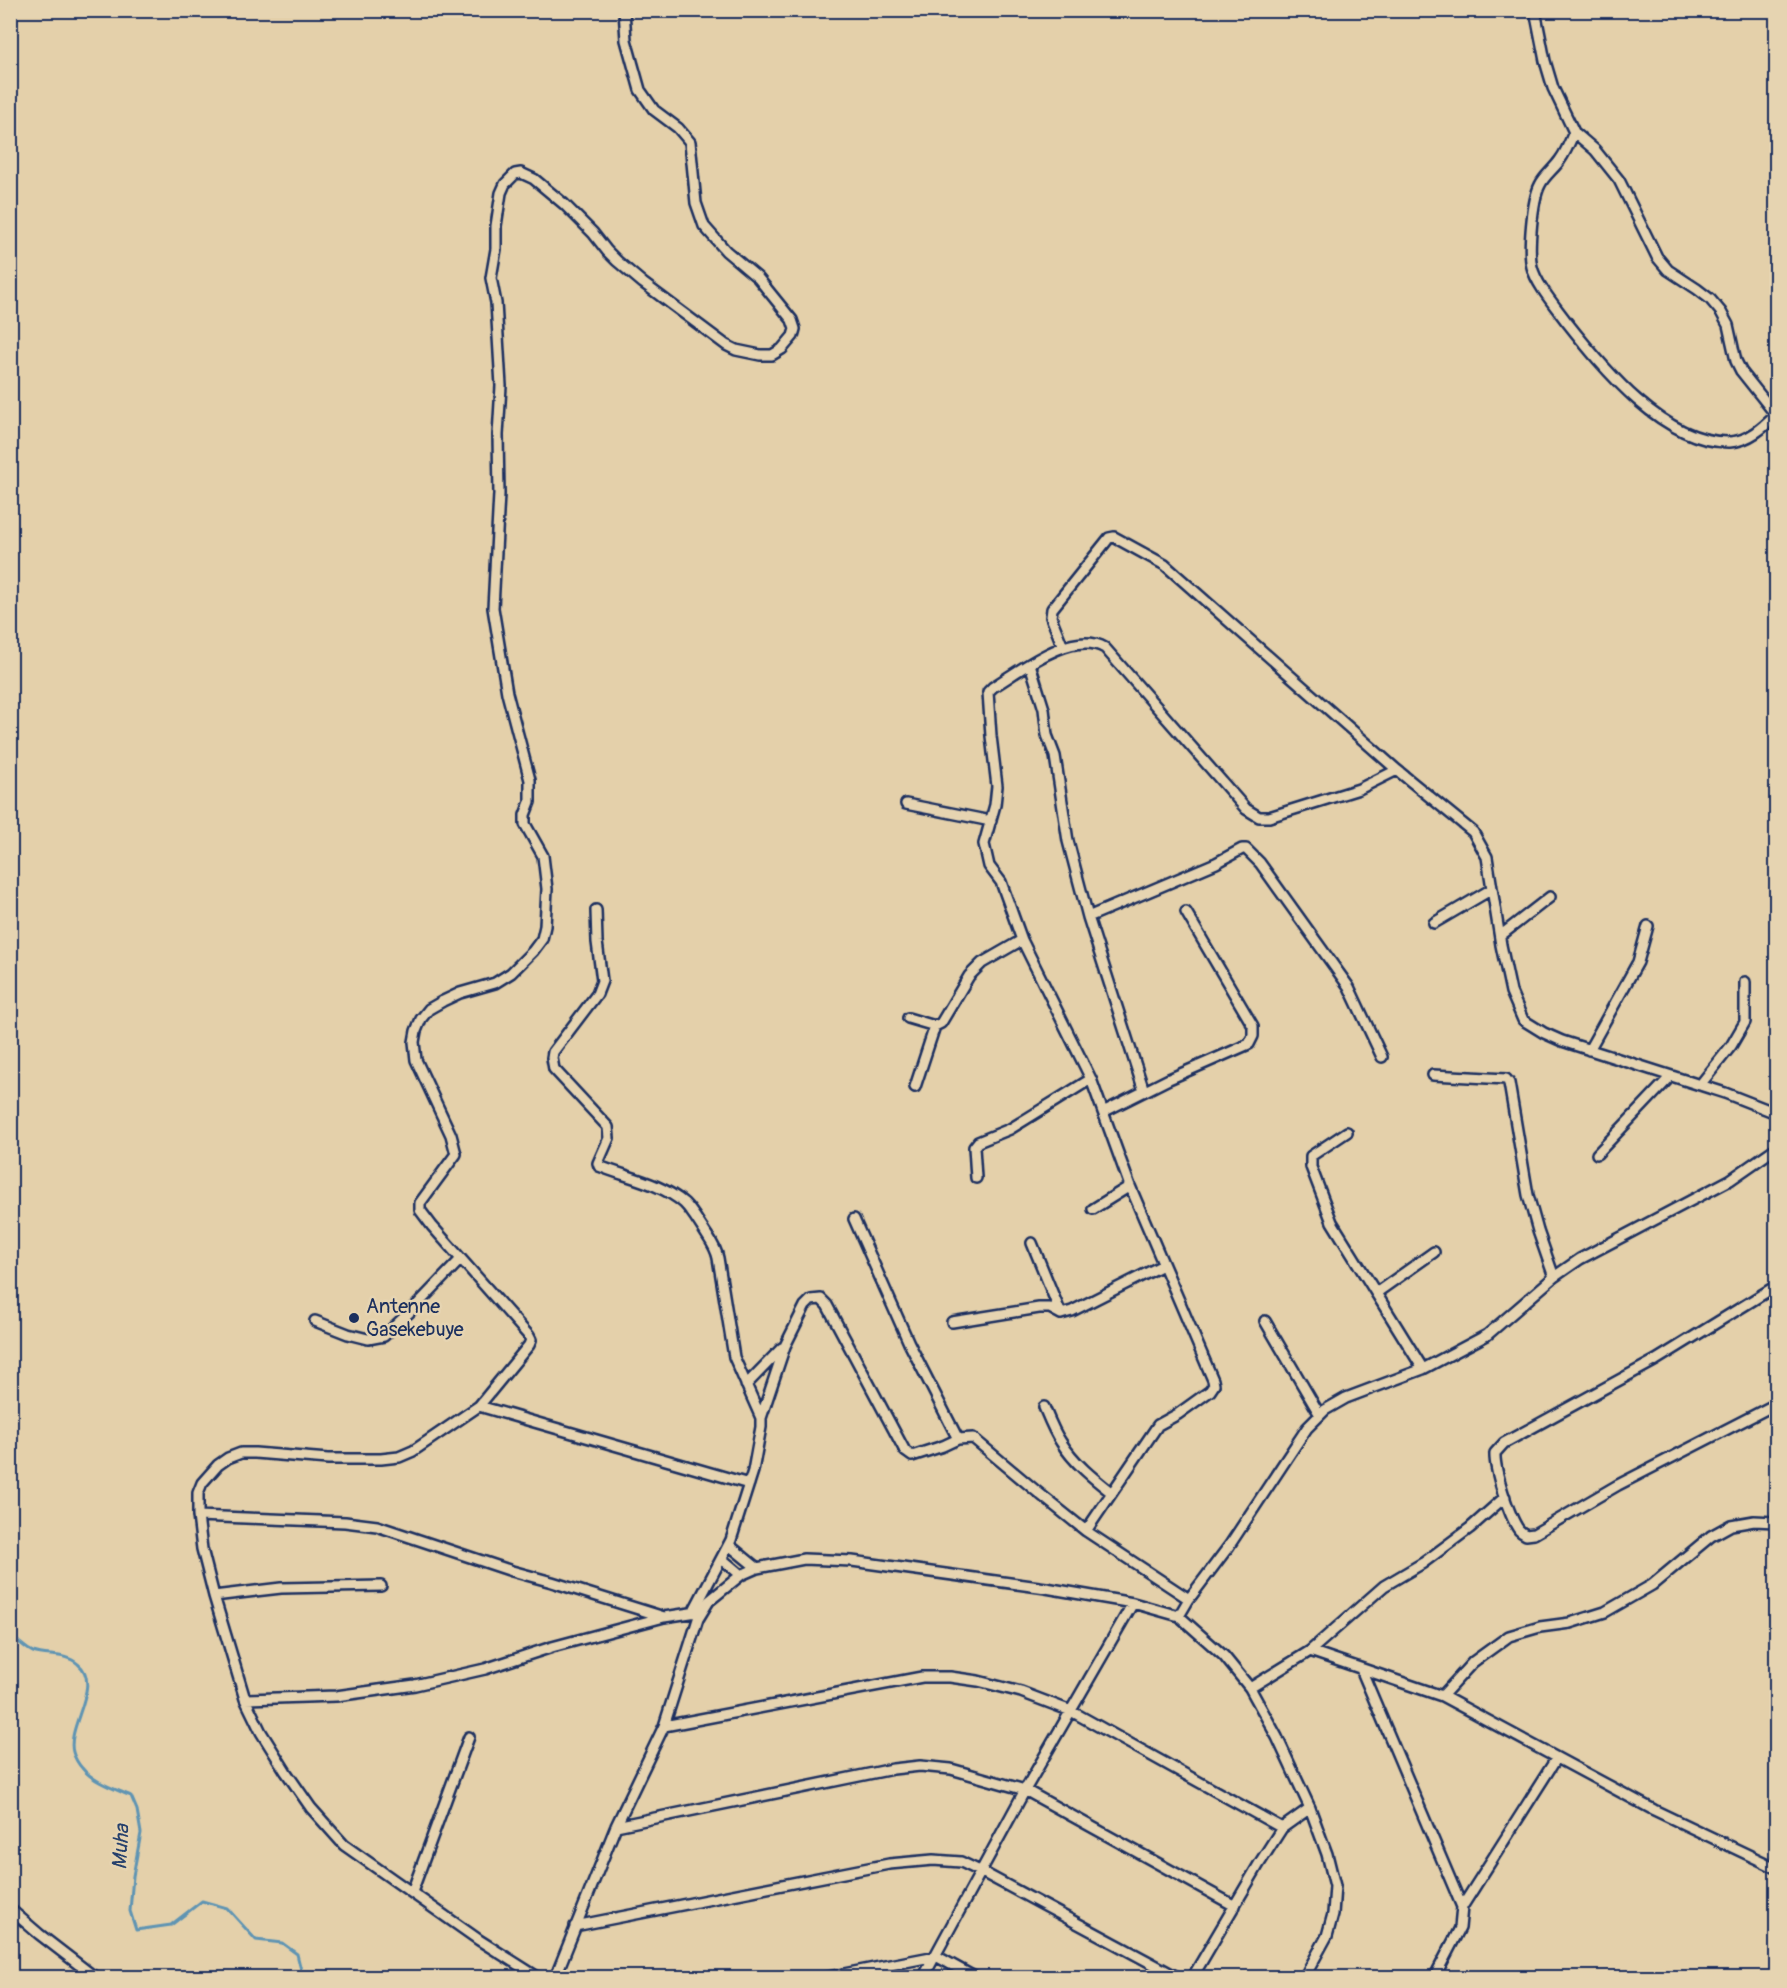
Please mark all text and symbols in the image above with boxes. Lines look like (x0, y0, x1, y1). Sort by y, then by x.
place label: Antenne Gasekebuye (366, 1294, 464, 1342)
marker: Antenne Gasekebuye (347, 1311, 361, 1325)
water label: Muha (106, 1822, 136, 1870)

